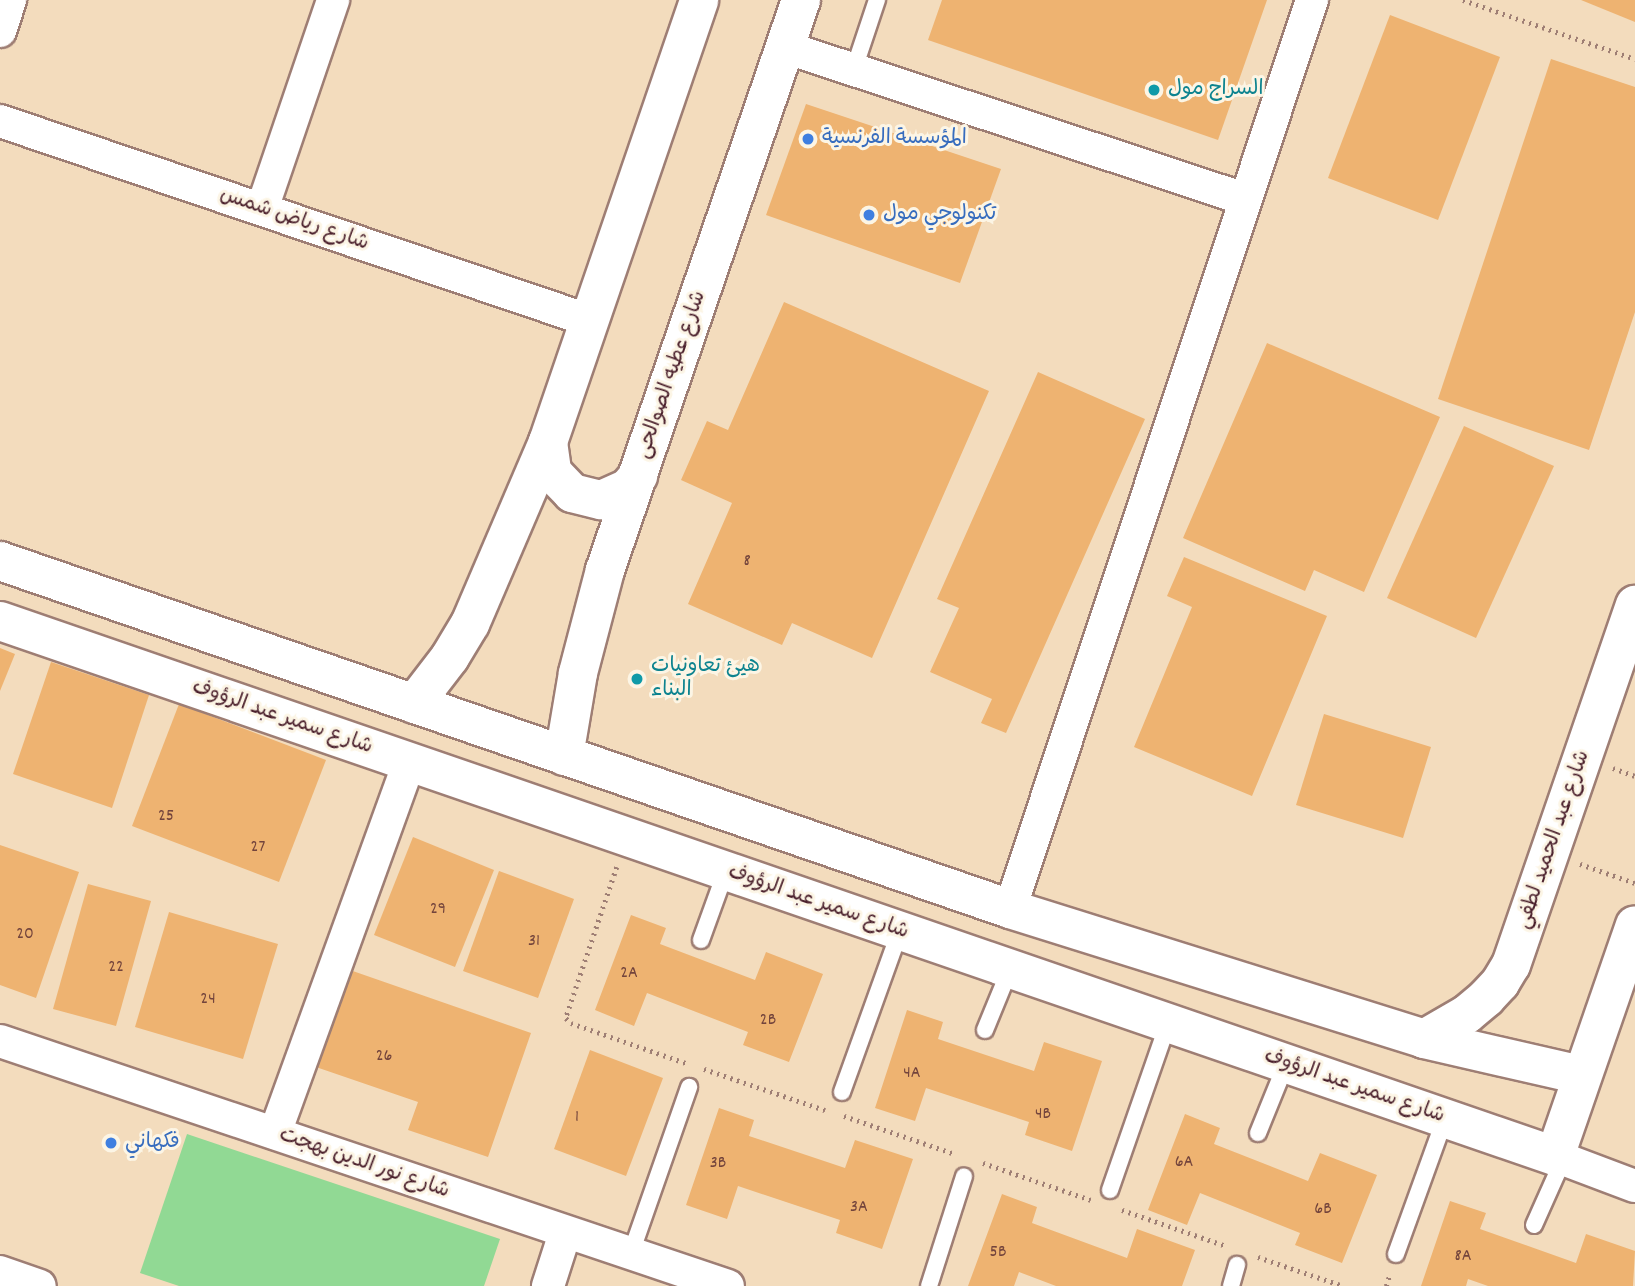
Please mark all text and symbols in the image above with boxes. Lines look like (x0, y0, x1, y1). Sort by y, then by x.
place label: السراج مول (1168, 77, 1264, 103)
marker: السراج مول (1146, 82, 1162, 98)
place label: المؤسسة الفرنسية (822, 126, 967, 152)
marker: المؤسسة الفرنسية (800, 131, 816, 147)
street label: شارع رياض شمس (216, 183, 372, 257)
place label: تكنولوجي مول (883, 202, 996, 228)
marker: تكنولوجي مول (861, 207, 877, 223)
street label: شارع عطيه الصوالحى (631, 288, 713, 462)
house number: 8 (743, 551, 751, 573)
place label: هيئ تعاونيات البناء (651, 654, 760, 704)
marker: هيئ تعاونيات البناء (629, 671, 645, 687)
street label: شارع سمير عبد الرؤوف (188, 675, 376, 761)
street label: شارع عبد الحميد لطفي (1512, 747, 1596, 933)
house number: 25 (158, 806, 174, 828)
house number: 27 (251, 837, 265, 859)
street label: شارع سمير عبد الرؤوف (724, 860, 912, 946)
house number: 29 (430, 899, 446, 921)
house number: 20 (16, 924, 34, 946)
house number: 31 (528, 931, 540, 953)
house number: 22 (108, 957, 124, 979)
house number: 2A (620, 963, 638, 985)
house number: 24 (200, 989, 216, 1011)
house number: 2B (760, 1010, 776, 1032)
street label: شارع سمير عبد الرؤوف (1260, 1044, 1448, 1130)
house number: 26 (376, 1046, 392, 1068)
house number: 4A (903, 1063, 921, 1085)
house number: 4B (1035, 1104, 1051, 1126)
house number: 1 (575, 1107, 579, 1129)
street label: شارع نور الدين بهجت (275, 1123, 453, 1205)
place label: فكهاني (125, 1130, 180, 1156)
marker: فكهاني (103, 1135, 119, 1151)
house number: 6A (1175, 1152, 1193, 1174)
house number: 3B (710, 1153, 726, 1175)
house number: 3A (850, 1197, 868, 1219)
house number: 6B (1314, 1199, 1332, 1221)
house number: 5B (990, 1242, 1006, 1264)
house number: 8A (1454, 1246, 1472, 1268)

